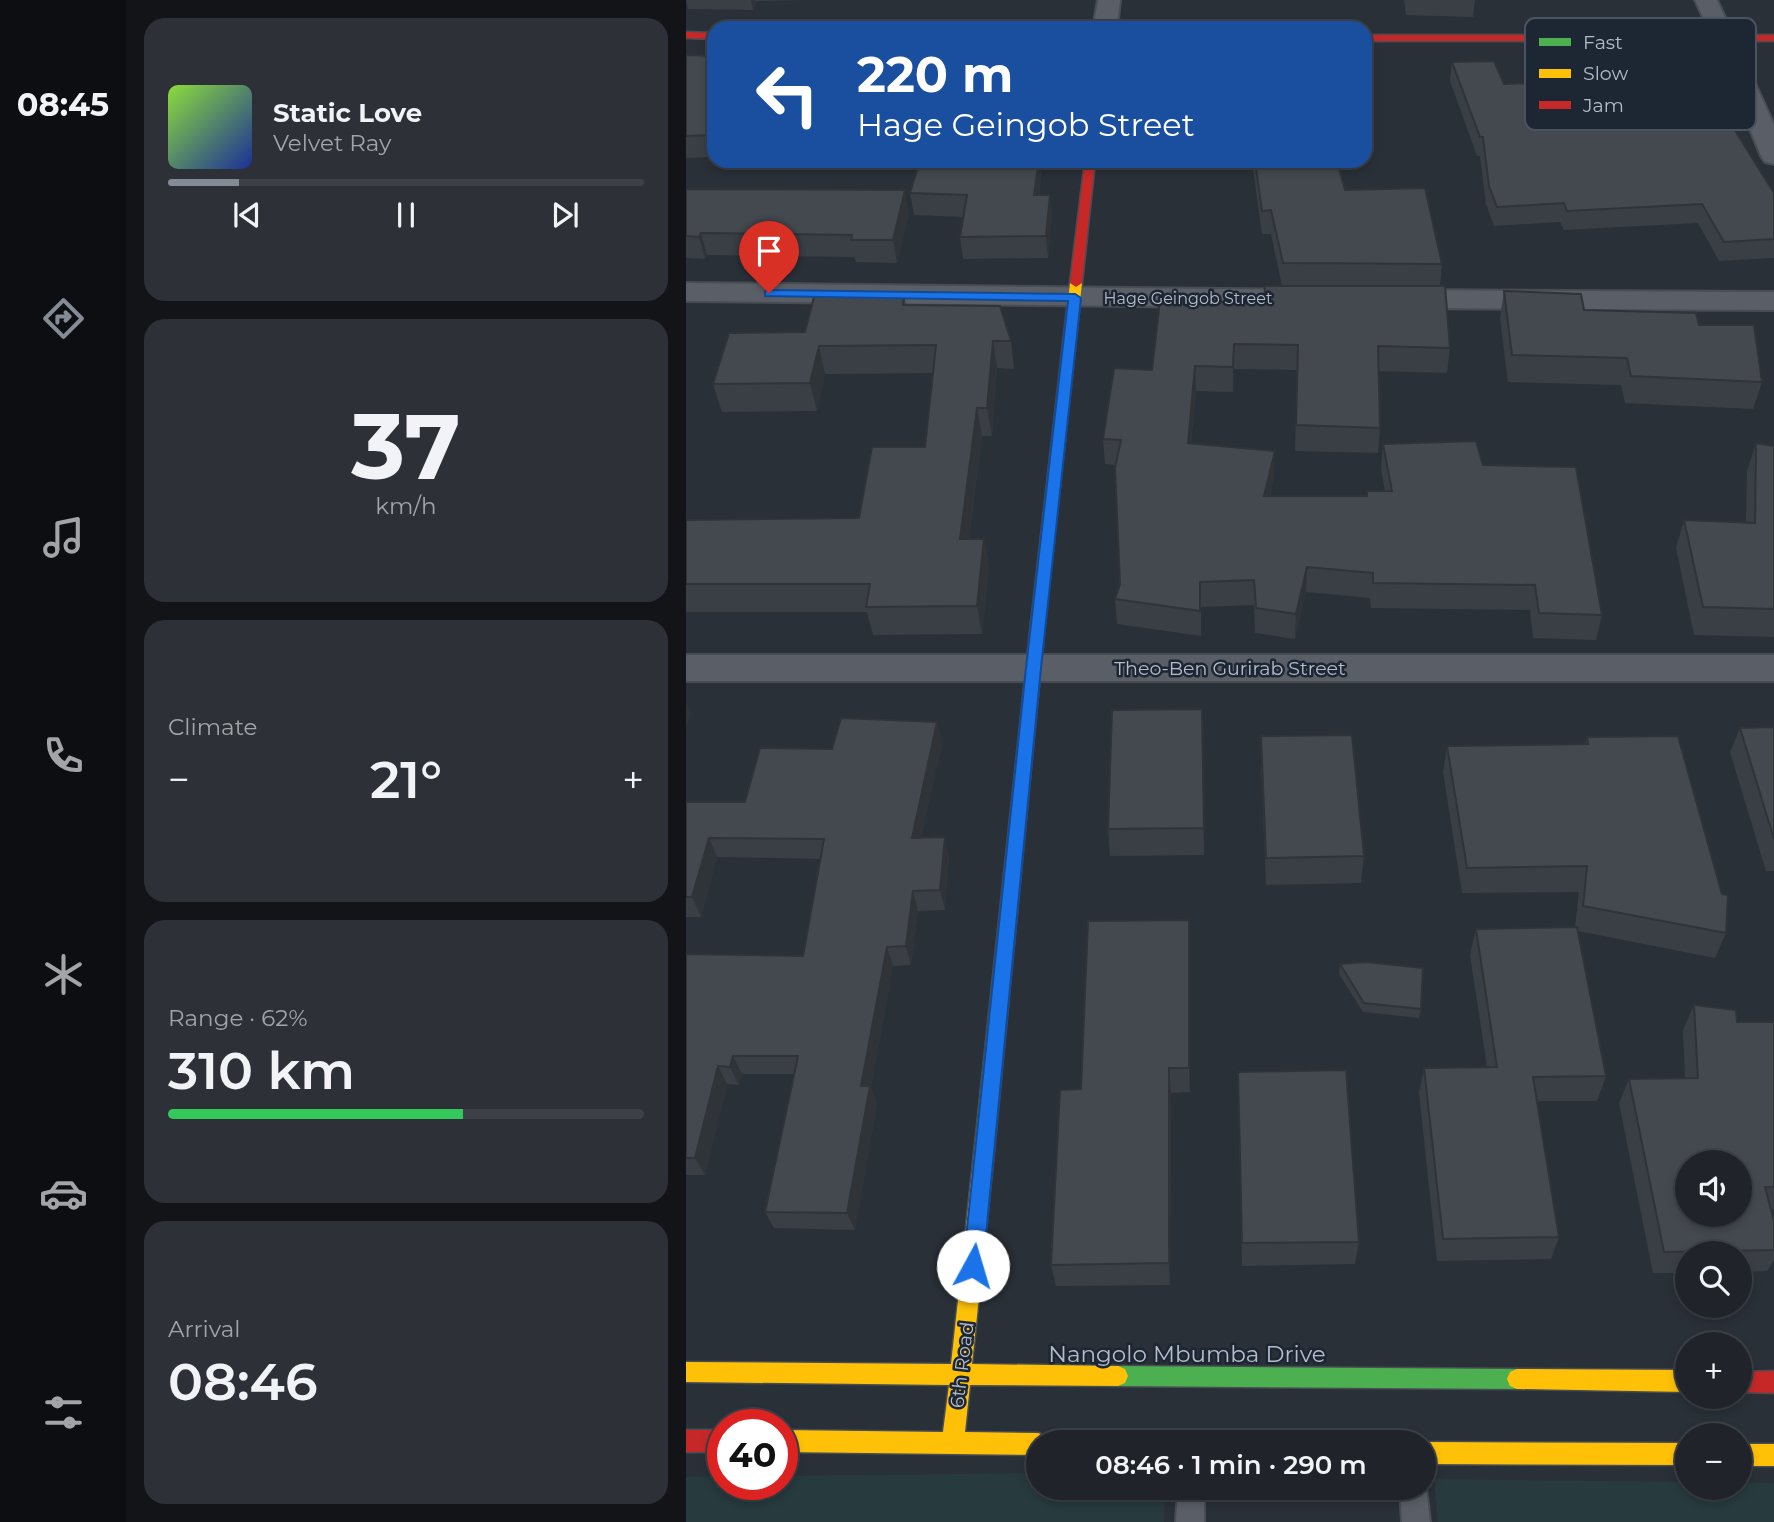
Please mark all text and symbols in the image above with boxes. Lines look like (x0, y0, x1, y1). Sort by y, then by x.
legend (1525, 18, 1756, 130)
text: Fast (1583, 31, 1623, 54)
text: 220 m (857, 45, 1013, 104)
icon: left (742, 49, 833, 140)
text: Slow (1583, 62, 1628, 85)
text: 08:45 (17, 85, 109, 124)
text: Jam (1582, 94, 1624, 117)
text: Static Love (273, 97, 422, 129)
text: Hage Geingob Street (857, 105, 1195, 144)
text: Velvet Ray (273, 129, 391, 157)
icon: previous (228, 196, 266, 234)
icon: pause (387, 196, 425, 234)
icon: next (546, 196, 584, 234)
pin (739, 221, 799, 293)
icon: arrive (750, 232, 788, 270)
street label: Hage Geingob Street (1104, 289, 1273, 308)
icon: directions (39, 294, 88, 343)
text: 37 (351, 391, 461, 502)
text: km/h (375, 492, 437, 520)
icon: music (39, 513, 88, 562)
street label: Theo-Ben Gurirab Street (1114, 657, 1346, 680)
text: Climate (168, 713, 257, 741)
icon: phone (39, 731, 88, 780)
text: 21° (370, 748, 442, 811)
text: − (168, 756, 190, 803)
text: + (622, 756, 644, 803)
icon: climate (39, 950, 88, 999)
text: Range · 62% (168, 1004, 308, 1032)
text: 310 km (168, 1039, 355, 1102)
map controls (1675, 1150, 1752, 1500)
button: sound (1675, 1150, 1752, 1227)
icon: car (39, 1169, 88, 1218)
position arrow (936, 1229, 1010, 1303)
button: search (1675, 1241, 1752, 1318)
text: Arrival (168, 1315, 241, 1343)
street label: 6th Road (945, 1321, 979, 1409)
button: + (1675, 1332, 1752, 1409)
street label: Nangolo Mbumba Drive (1048, 1340, 1326, 1368)
text: 08:46 (168, 1350, 318, 1413)
icon: filters (39, 1388, 88, 1437)
speed limit sign: 40 (707, 1409, 798, 1500)
button: − (1675, 1423, 1752, 1500)
text: 08:46 · 1 min · 290 m (1095, 1449, 1367, 1481)

